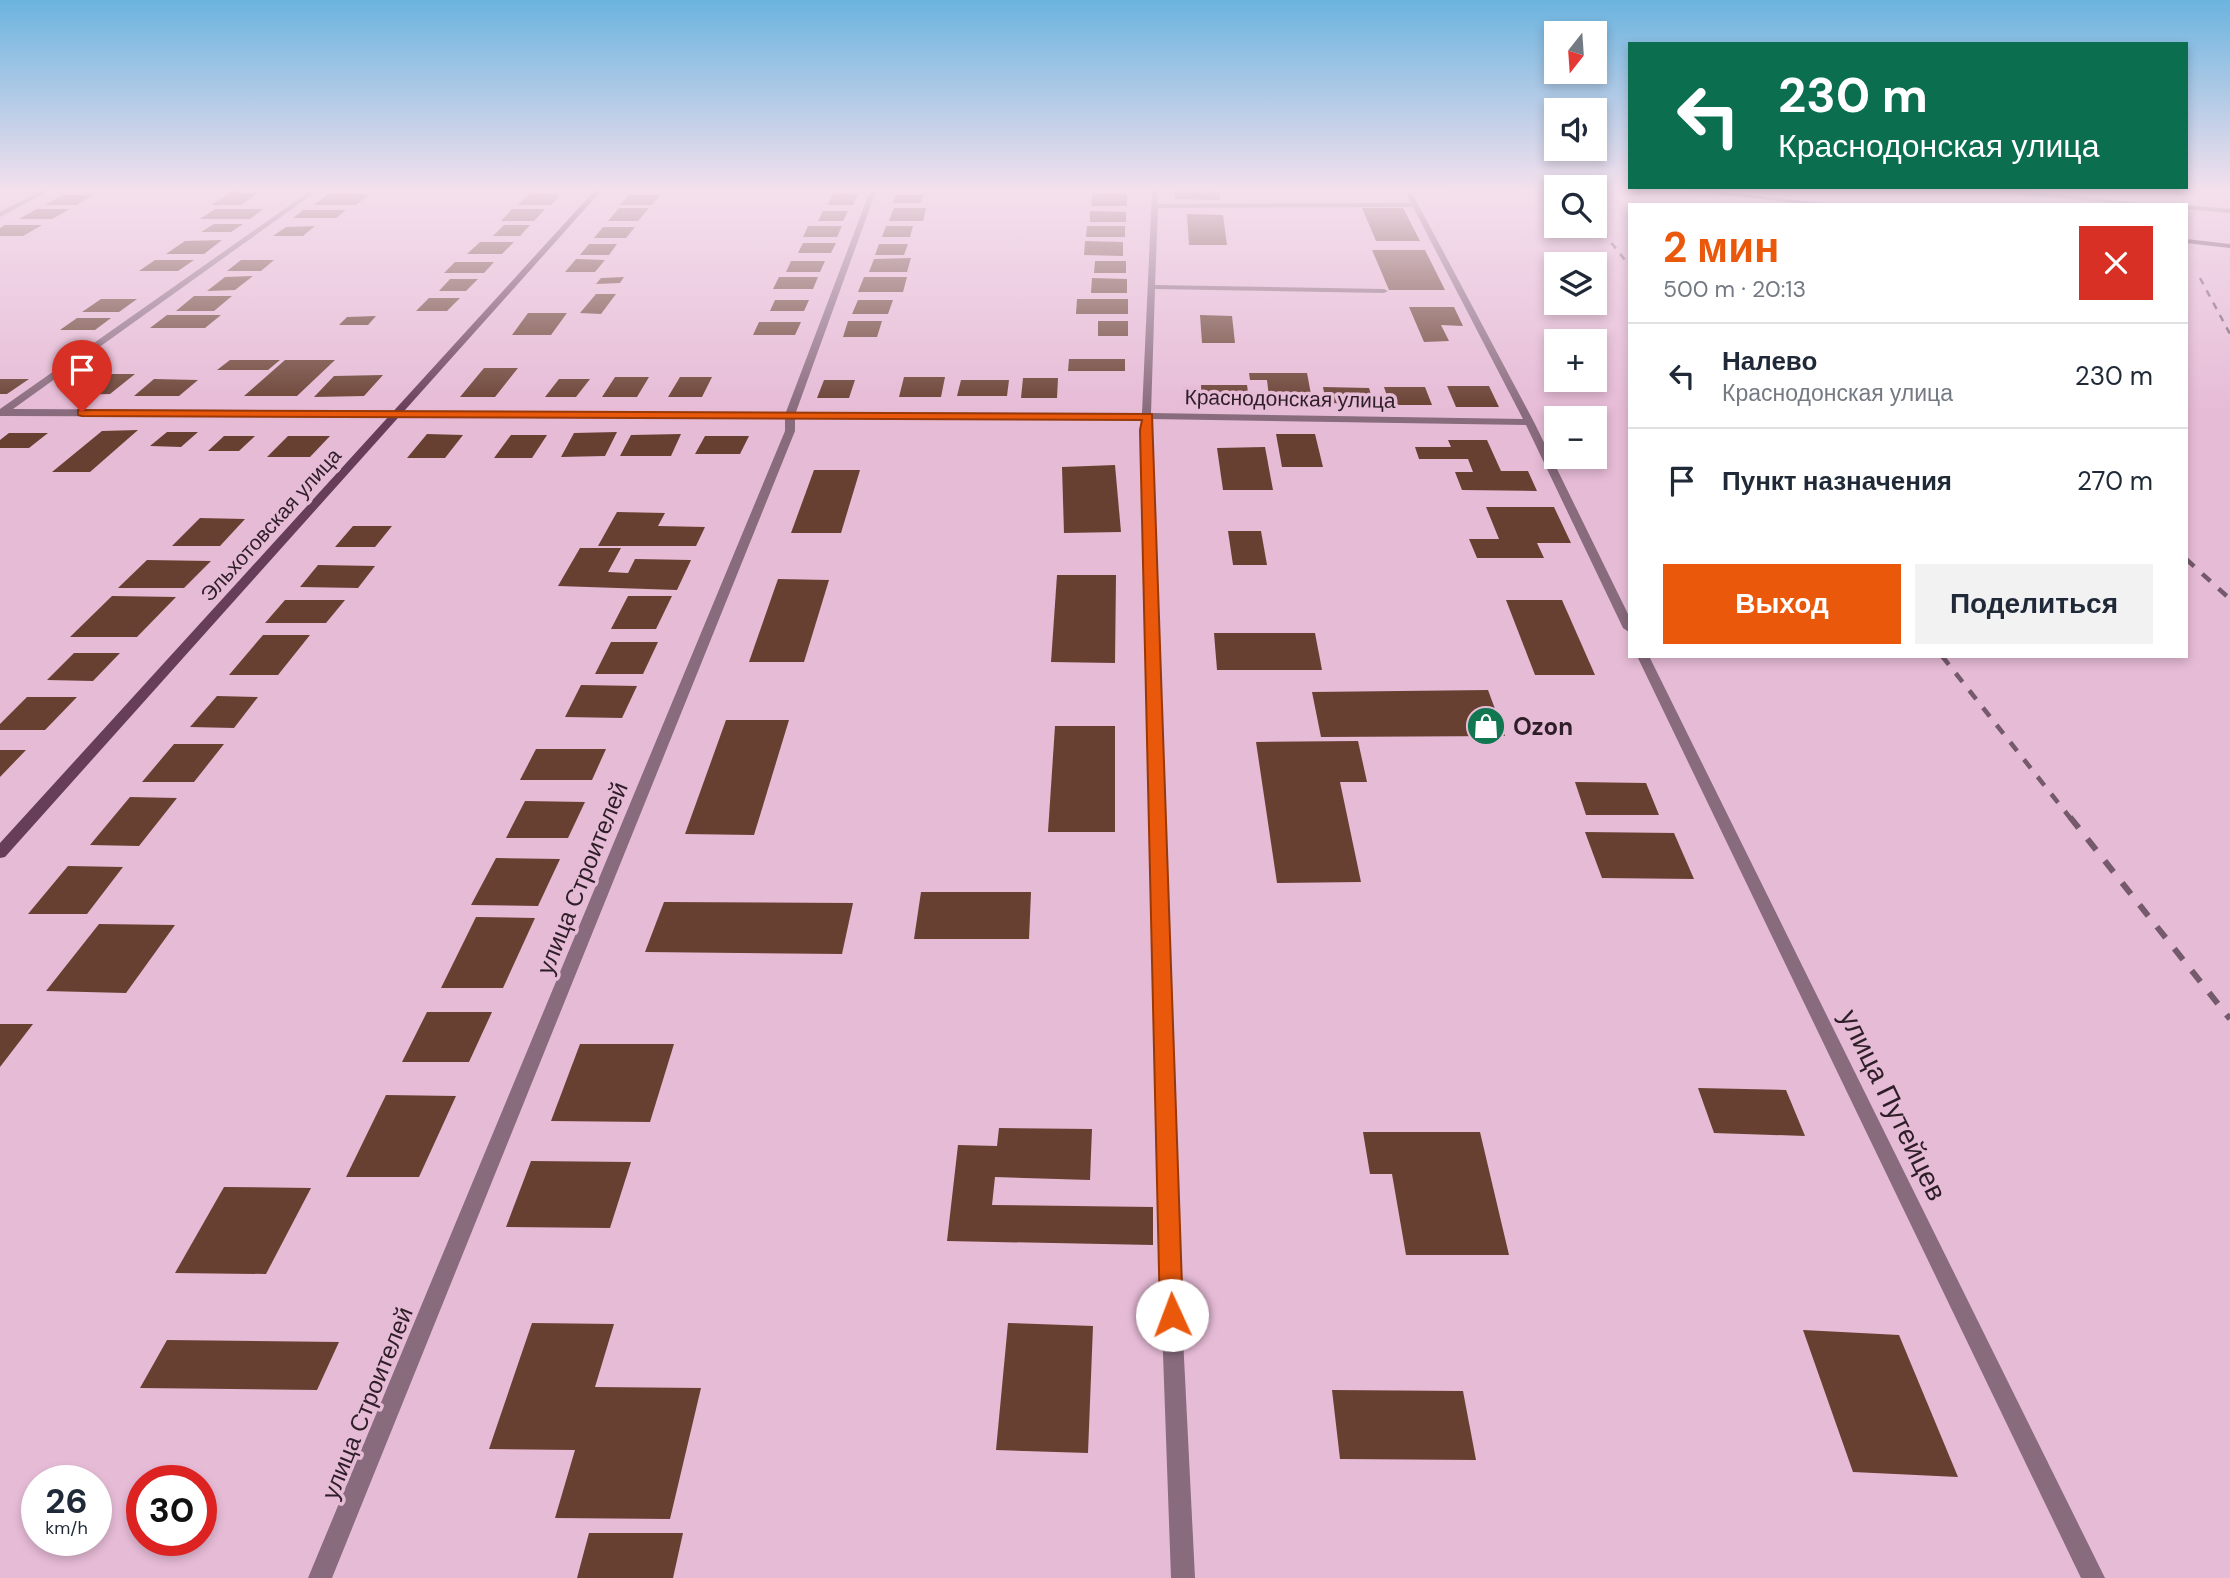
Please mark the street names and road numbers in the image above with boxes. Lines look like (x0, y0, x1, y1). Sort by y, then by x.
street label: Краснодонская улица (1184, 383, 1396, 415)
street label: Эльхотовская улица (194, 442, 348, 608)
street label: улица Строителей (529, 777, 635, 979)
street label: улица Путейцев (1831, 1003, 1955, 1207)
street label: улица Строителей (314, 1302, 420, 1504)

